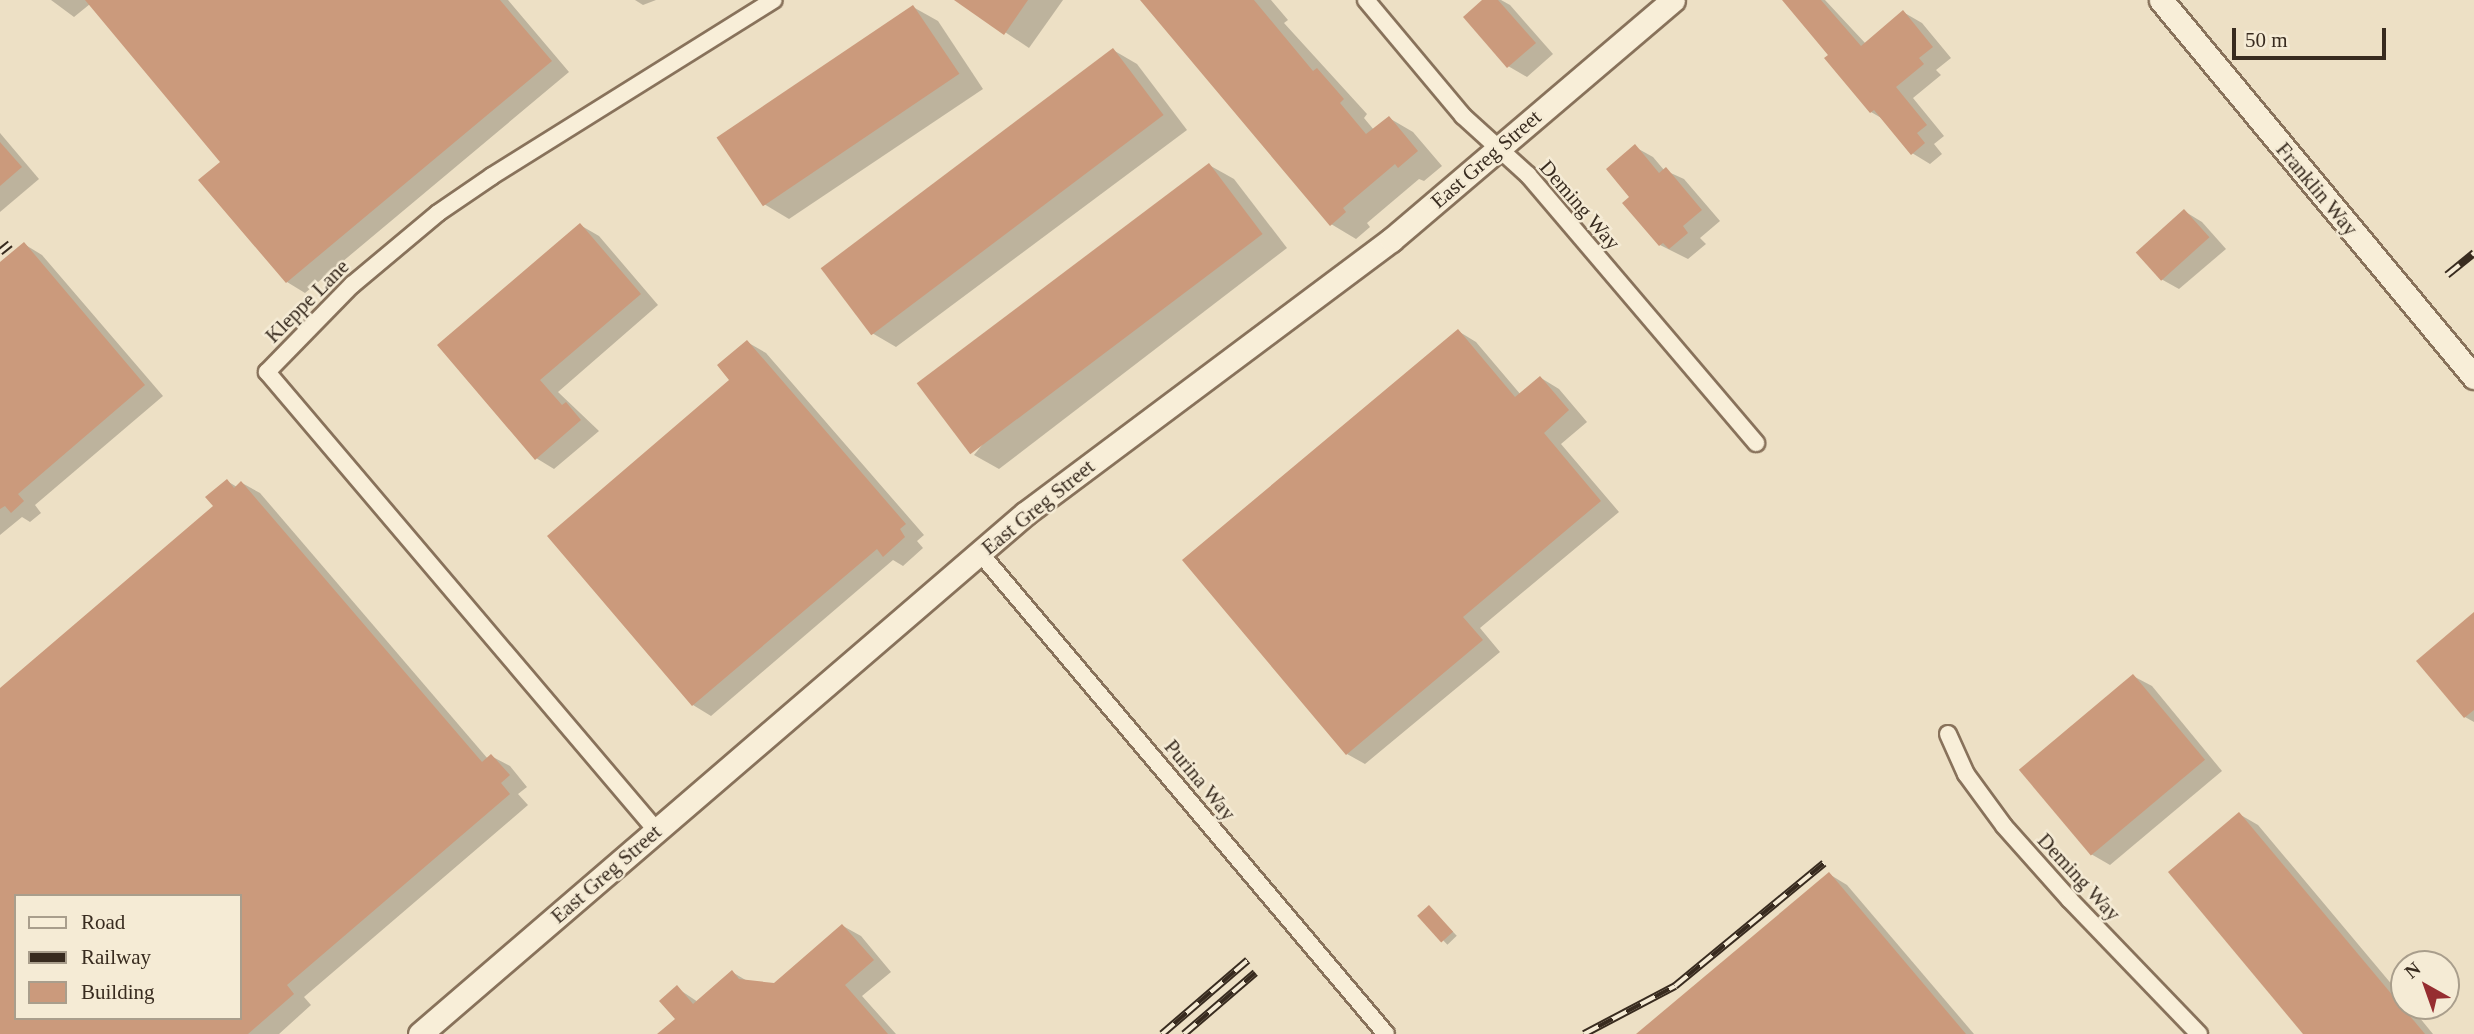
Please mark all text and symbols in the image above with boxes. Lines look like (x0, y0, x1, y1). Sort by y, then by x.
scale bar (2236, 14, 2390, 58)
text: 50 m (2245, 28, 2288, 52)
street label: East Greg Street (1426, 104, 1546, 214)
street label: Franklin Way (2271, 137, 2363, 241)
street label: Deming Way (1534, 155, 1626, 255)
street label: Kleppe Lane (260, 254, 354, 348)
street label: East Greg Street (977, 454, 1099, 560)
street label: Purina Way (1159, 734, 1241, 826)
street label: East Greg Street (546, 819, 666, 929)
street label: Deming Way (2032, 828, 2126, 926)
legend (14, 894, 242, 1020)
text: Road (81, 910, 125, 934)
text: Railway (81, 945, 151, 969)
north arrow (2390, 950, 2460, 1020)
text: N (2400, 958, 2424, 983)
text: Building (81, 980, 155, 1004)

